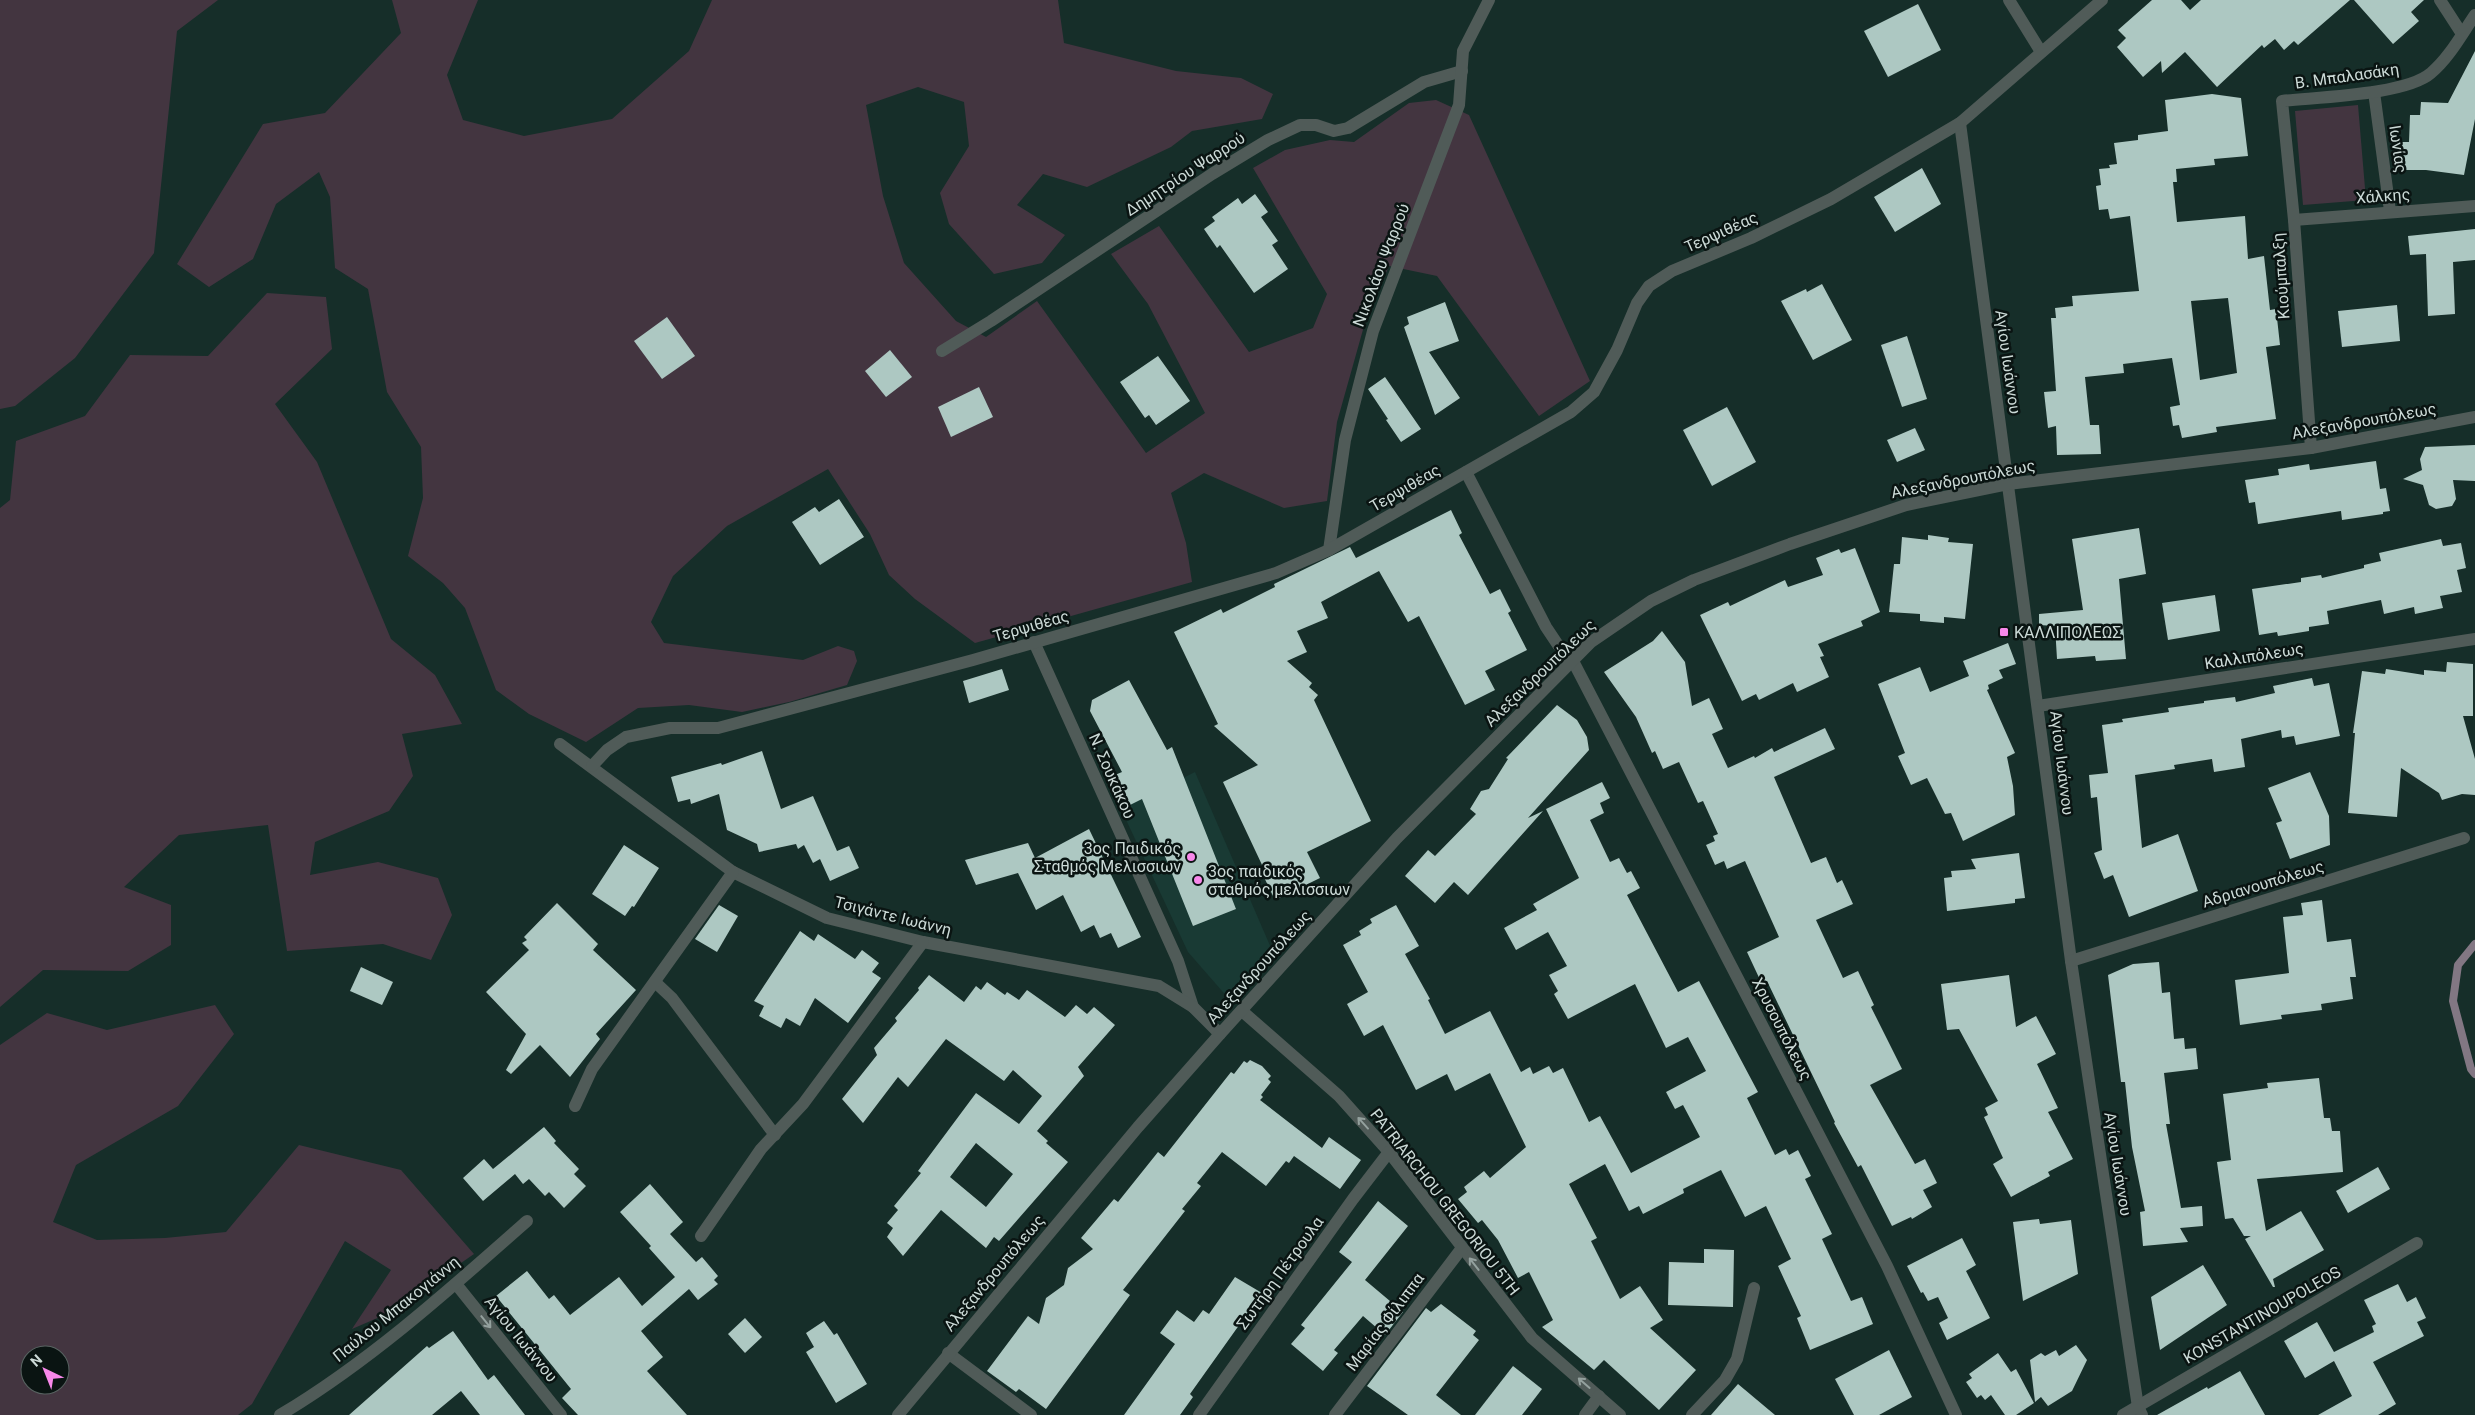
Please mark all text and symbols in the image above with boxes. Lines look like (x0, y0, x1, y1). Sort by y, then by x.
street label: Β. Μπαλασάκη (2294, 59, 2400, 93)
street label: Ιωνίας (2385, 124, 2411, 174)
street label: Δημητρίου Ψαρρού (1122, 128, 1248, 220)
street label: Χάλκης (2355, 185, 2411, 207)
street label: Νικολάου Ψαρρού (1349, 201, 1413, 329)
street label: Τερψιθέας (1682, 207, 1760, 257)
street label: Κιούμπαλξη (2269, 232, 2293, 320)
street label: Αγίου Ιωάννου (1991, 309, 2025, 415)
street label: Αλεξανδρουπόλεως (2290, 399, 2438, 443)
street label: Αλεξανδρουπόλεως (1889, 456, 2037, 502)
street label: Τερψιθέας (1367, 460, 1443, 516)
street label: Τερψιθέας (991, 606, 1071, 646)
street label: Αλεξανδρουπόλεως (1481, 615, 1599, 731)
place label: ΚΑΛΛΙΠΟΛΕΩΣ (2014, 623, 2121, 642)
marker: ΚΑΛΛΙΠΟΛΕΩΣ (1998, 626, 2010, 638)
street label: Καλλιπόλεως (2203, 639, 2305, 673)
street label: Αγίου Ιωάννου (2046, 710, 2078, 816)
street label: Ν. Σουκάκου (1085, 730, 1139, 822)
place label: 3ος Παιδικός Σταθμός Μελισσιων (1034, 839, 1181, 876)
marker: 3ος Παιδικός Σταθμός Μελισσιων (1185, 851, 1197, 863)
street label: Αδριανουπόλεως (2200, 856, 2326, 912)
place label: 3ος παιδικός σταθμός μελισσιων (1208, 862, 1350, 899)
marker: 3ος παιδικός σταθμός μελισσιων (1192, 874, 1204, 886)
street label: Τσιγάντε Ιωάννη (833, 892, 953, 940)
street label: Αλεξανδρουπόλεως (1203, 906, 1315, 1028)
street label: Χρυσουπόλεως (1748, 974, 1816, 1084)
street label: PATRIARCHOU GREGORIOU 5TH (1366, 1105, 1524, 1299)
street label: Αγίου Ιωάννου (2100, 1111, 2136, 1217)
one-way arrow (1357, 1116, 1369, 1129)
street label: Αλεξανδρουπόλεως (940, 1211, 1048, 1335)
street label: Σωτήρη Πέτρουλα (1233, 1213, 1327, 1333)
street label: Παύλου Μπακογιάννη (329, 1252, 463, 1366)
one-way arrow (1469, 1258, 1480, 1271)
street label: KONSTANTINOUPOLEOS (2180, 1262, 2344, 1368)
street label: Μαρίας Φίλιππα (1342, 1269, 1428, 1375)
street label: Αγίου Ιωάννου (481, 1292, 561, 1386)
one-way arrow (481, 1315, 492, 1328)
north arrow (20, 1345, 70, 1395)
text: N (27, 1351, 45, 1370)
one-way arrow (1577, 1377, 1590, 1389)

